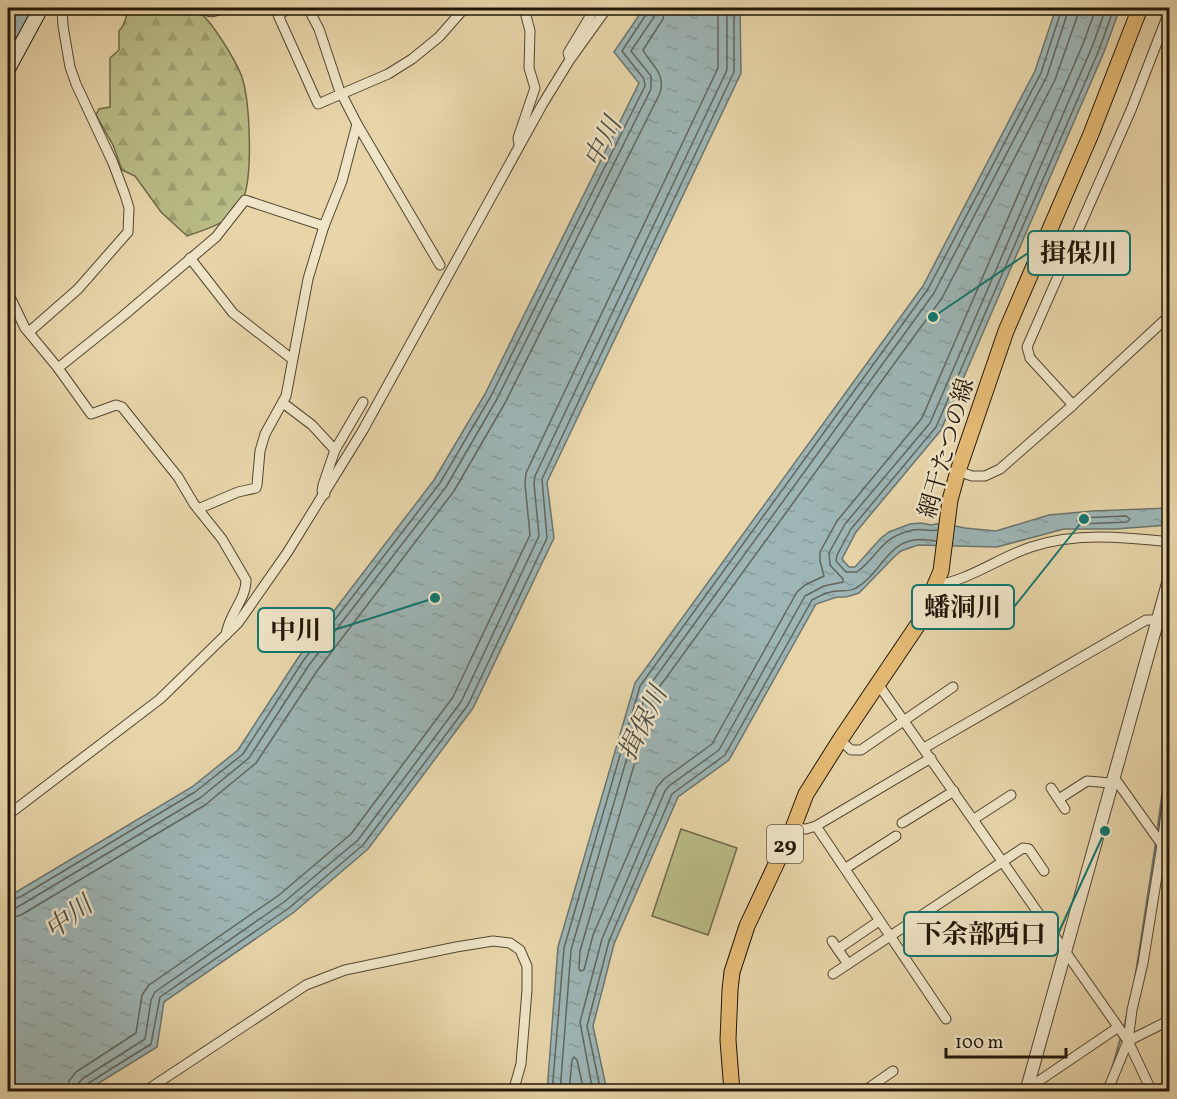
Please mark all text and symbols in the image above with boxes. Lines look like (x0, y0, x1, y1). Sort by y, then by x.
water label: 中川 (576, 109, 633, 174)
callout: 揖保川 (1028, 231, 1130, 275)
text: 揖保川 (1040, 237, 1118, 273)
street label: 網干たつの線 (912, 375, 984, 522)
callout: 蟠洞川 (912, 585, 1014, 629)
text: 蟠洞川 (924, 591, 1002, 627)
callout: 中川 (258, 608, 334, 652)
text: 中川 (270, 614, 322, 650)
water label: 揖保川 (611, 678, 678, 767)
road number: 29 (767, 825, 803, 863)
water label: 中川 (38, 887, 103, 949)
callout: 下余部西口 (904, 912, 1058, 956)
text: 下余部西口 (916, 918, 1046, 954)
scale bar (946, 1021, 1066, 1059)
text: 100 m (955, 1031, 1004, 1056)

